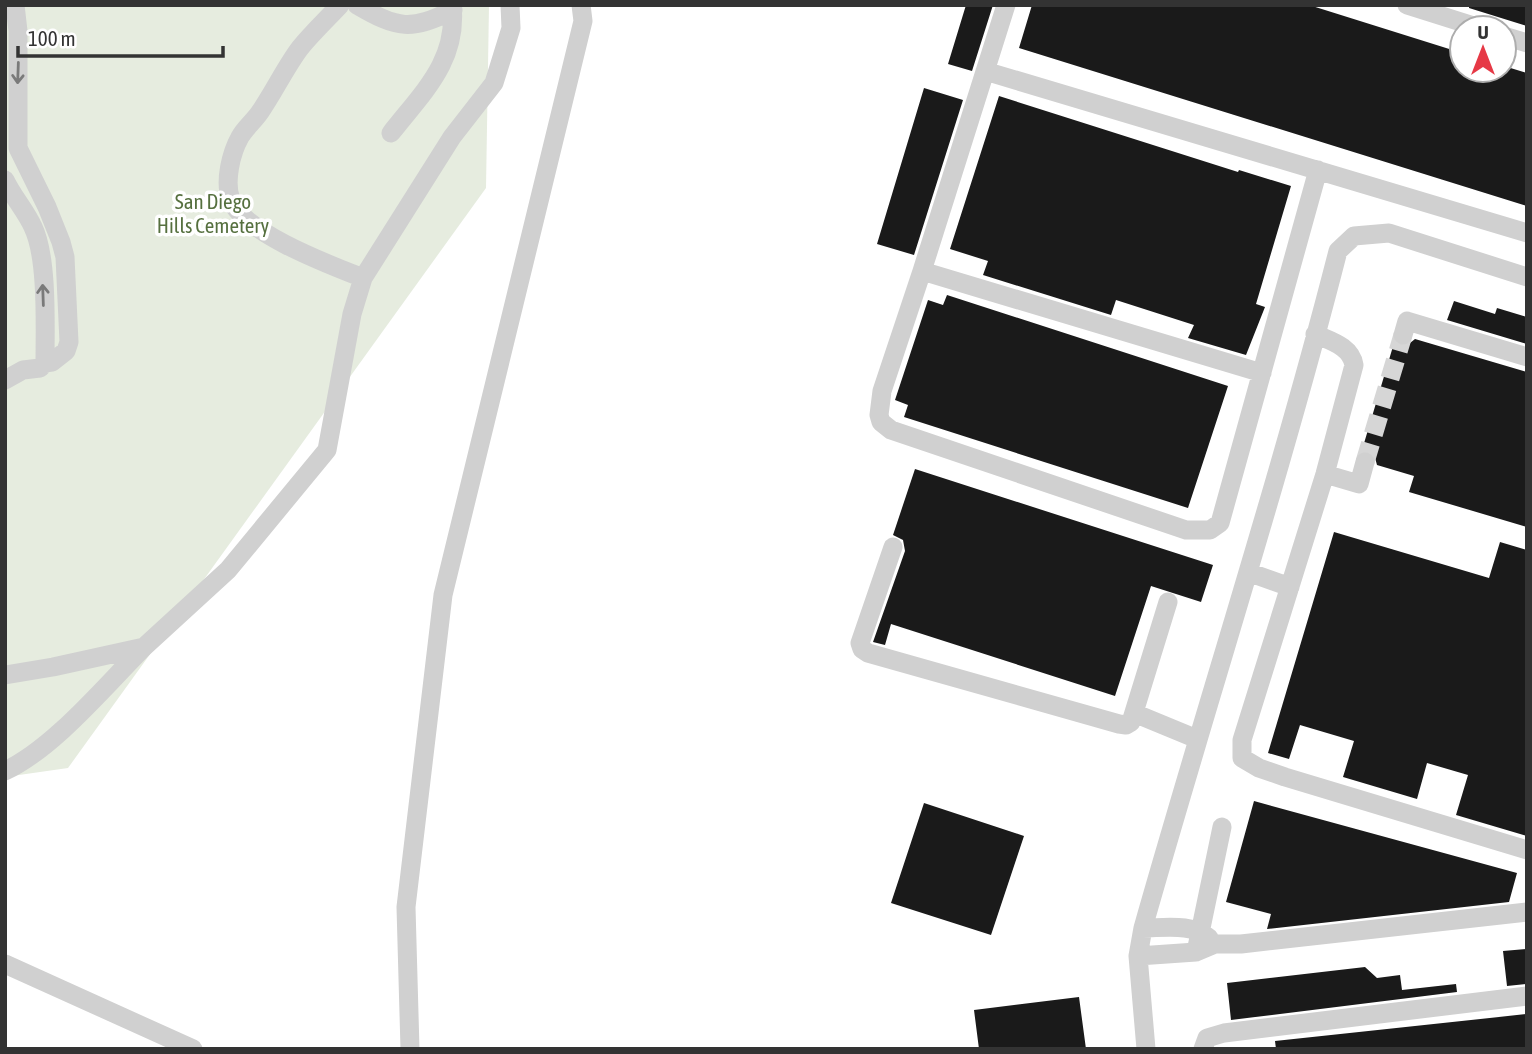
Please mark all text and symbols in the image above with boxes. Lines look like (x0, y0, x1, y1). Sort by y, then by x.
scale bar (18, 14, 222, 58)
north arrow (1448, 14, 1518, 84)
text: U (1477, 21, 1489, 43)
text: 100 m (28, 26, 76, 50)
one-way arrow (11, 61, 25, 84)
park label: San Diego Hills Cemetery (157, 189, 269, 237)
one-way arrow (37, 283, 50, 306)

